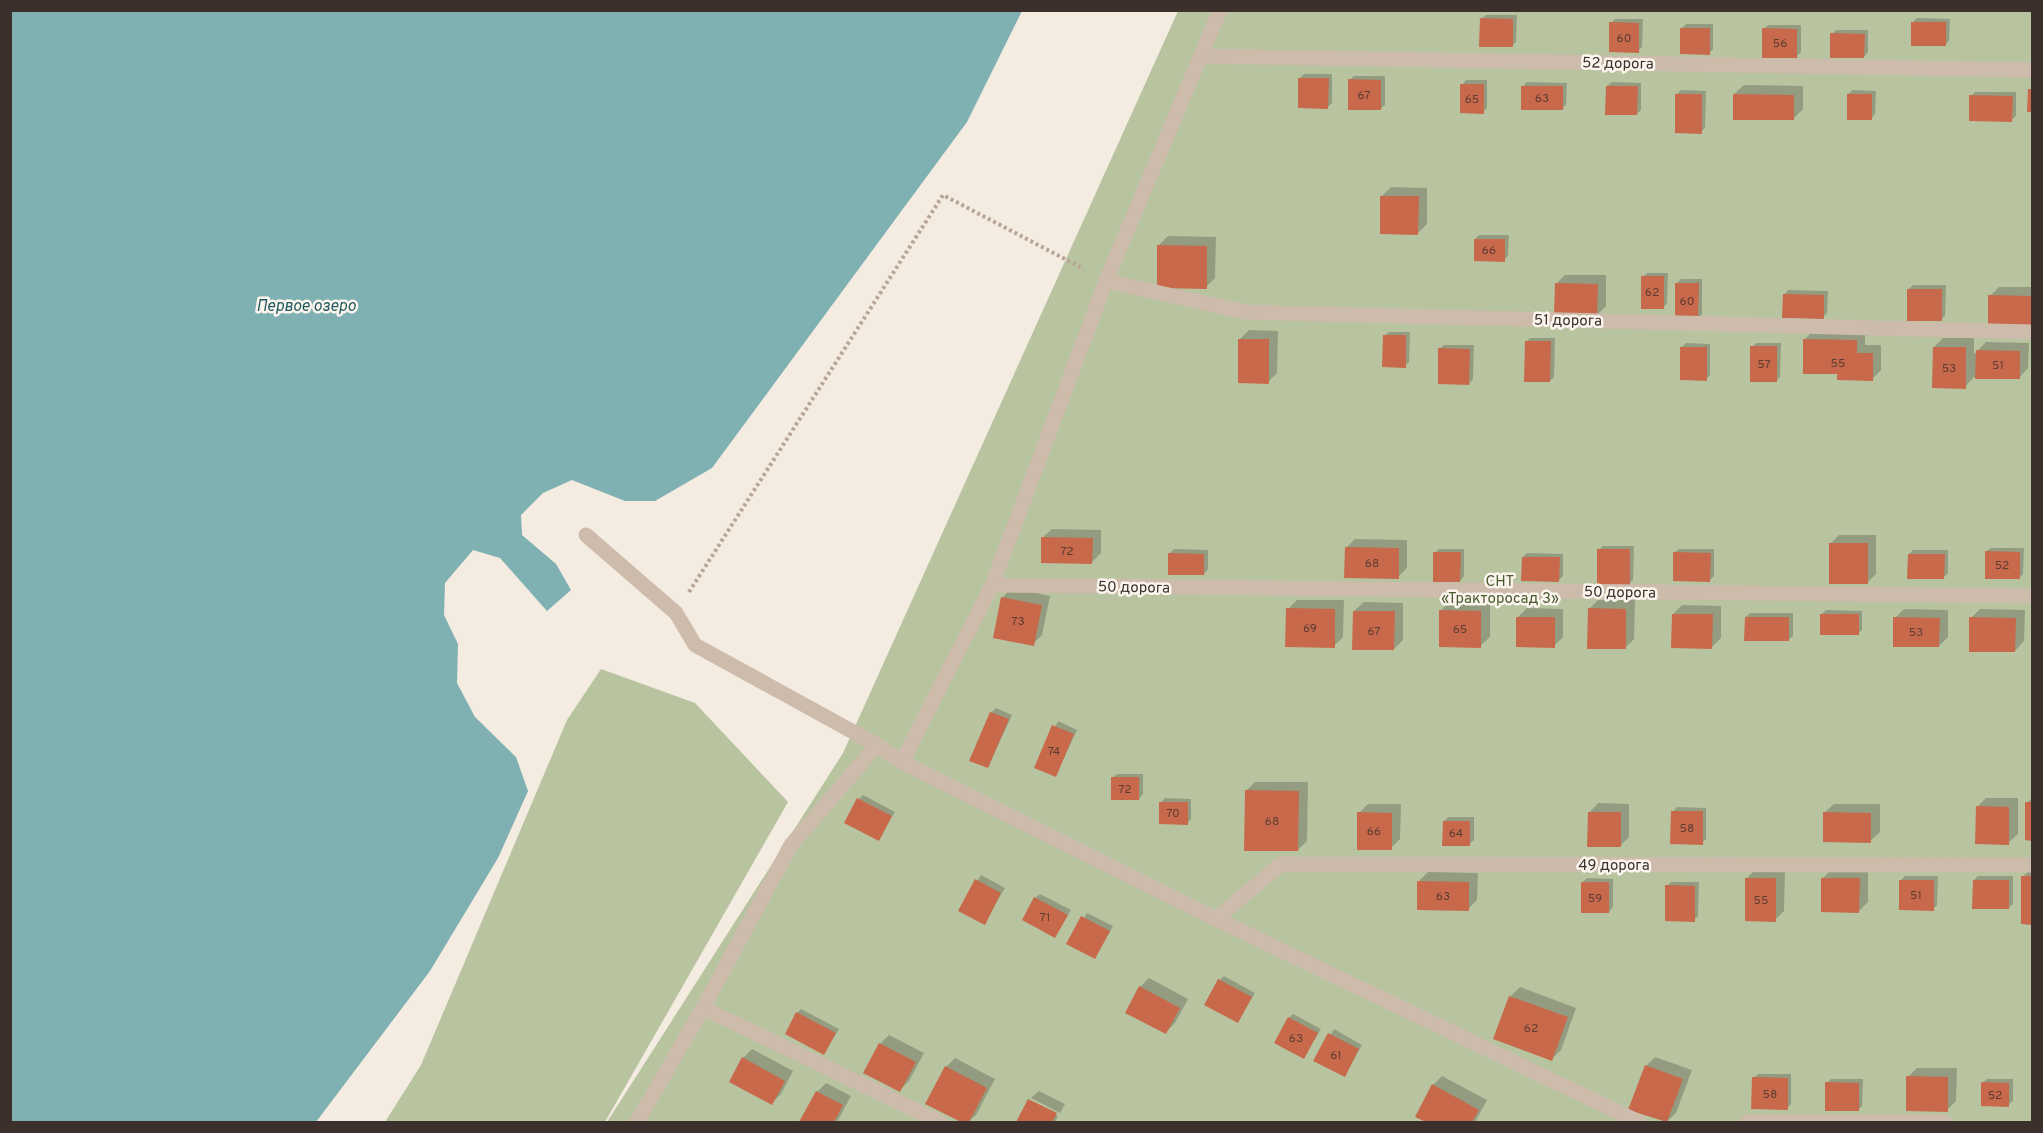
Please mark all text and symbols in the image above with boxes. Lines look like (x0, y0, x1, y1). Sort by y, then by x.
house number: 60 (1617, 31, 1631, 47)
house number: 56 (1773, 36, 1787, 52)
street label: 52 дорога (1582, 54, 1654, 75)
house number: 67 (1357, 88, 1371, 104)
house number: 63 (1535, 91, 1549, 107)
house number: 65 (1465, 92, 1479, 108)
house number: 66 (1482, 243, 1496, 259)
house number: 62 (1645, 285, 1659, 301)
house number: 60 (1680, 294, 1694, 310)
water label: Первое озеро (256, 297, 356, 317)
street label: 51 дорога (1534, 311, 1602, 332)
house number: 55 (1831, 356, 1845, 372)
house number: 57 (1757, 357, 1771, 373)
house number: 51 (1992, 358, 2004, 374)
house number: 53 (1942, 361, 1956, 377)
house number: 72 (1060, 544, 1074, 560)
house number: 68 (1365, 556, 1379, 572)
house number: 52 (1995, 558, 2009, 574)
park label: СНТ «Тракторосад 3» (1441, 573, 1559, 609)
street label: 50 дорога (1098, 578, 1170, 599)
street label: 50 дорога (1584, 583, 1656, 604)
house number: 73 (1011, 614, 1025, 630)
house number: 69 (1303, 621, 1317, 637)
house number: 65 (1453, 622, 1467, 638)
house number: 67 (1367, 624, 1381, 640)
house number: 53 (1909, 625, 1923, 641)
house number: 74 (1048, 744, 1060, 760)
house number: 72 (1118, 782, 1132, 798)
house number: 70 (1166, 806, 1180, 822)
house number: 68 (1265, 814, 1279, 830)
house number: 58 (1680, 821, 1694, 837)
house number: 66 (1367, 824, 1381, 840)
house number: 64 (1449, 826, 1463, 842)
street label: 49 дорога (1578, 857, 1650, 876)
house number: 51 (1910, 888, 1922, 904)
house number: 63 (1436, 889, 1450, 905)
house number: 59 (1588, 891, 1602, 907)
house number: 55 (1754, 893, 1768, 909)
house number: 71 (1040, 910, 1050, 926)
house number: 62 (1524, 1021, 1538, 1037)
house number: 63 (1289, 1031, 1303, 1047)
house number: 61 (1330, 1048, 1342, 1064)
house number: 58 (1763, 1087, 1777, 1103)
house number: 52 (1988, 1088, 2002, 1104)

